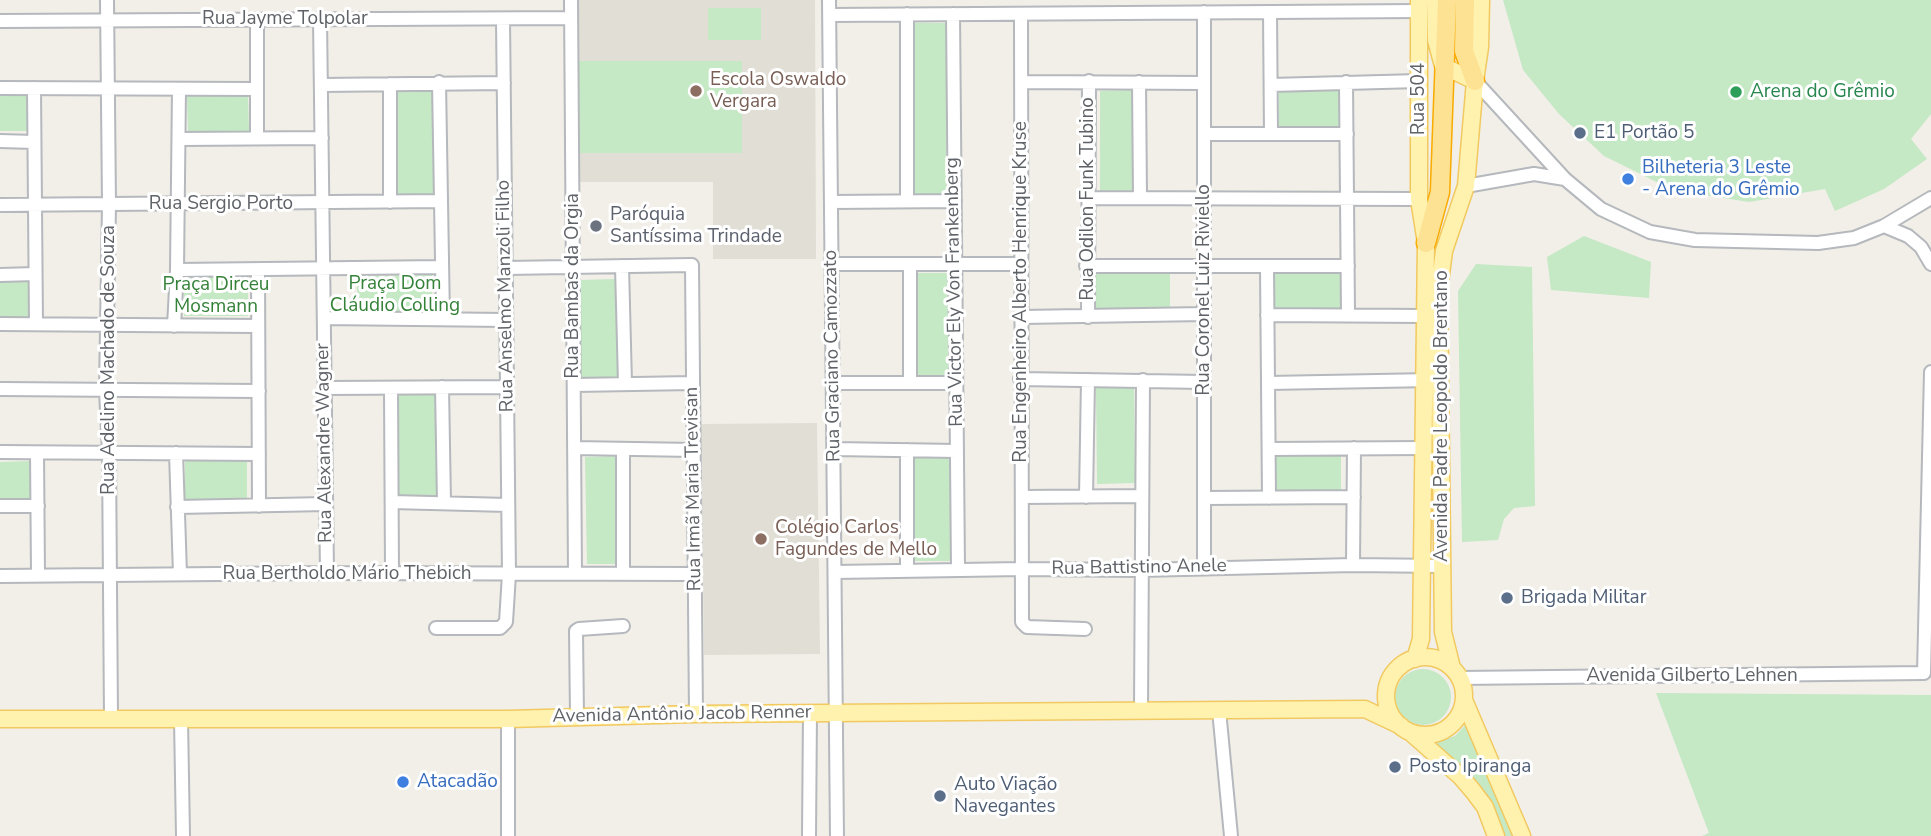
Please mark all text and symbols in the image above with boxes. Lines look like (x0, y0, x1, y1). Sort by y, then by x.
street label: Rua Jayme Tolpolar (202, 8, 368, 30)
street label: Rua 504 (1408, 63, 1430, 135)
place label: Escola Oswaldo Vergara (710, 69, 846, 113)
place label: Arena do Grêmio (1750, 81, 1895, 103)
marker: Escola Oswaldo Vergara (688, 83, 704, 99)
marker: Arena do Grêmio (1728, 84, 1744, 100)
street label: Rua Odilon Funk Tubino (1077, 97, 1099, 301)
street label: Rua Engenheiro Alberto Henrique Kruse (1010, 121, 1032, 463)
place label: E1 Portão 5 (1594, 122, 1694, 144)
marker: E1 Portão 5 (1572, 125, 1588, 141)
street label: Rua Victor Ely Von Frankenberg (941, 157, 969, 427)
place label: Bilheteria 3 Leste - Arena do Grêmio (1642, 157, 1800, 201)
marker: Bilheteria 3 Leste - Arena do Grêmio (1620, 171, 1636, 187)
street label: Rua Anselmo Manzoli Filho (493, 180, 519, 412)
street label: Rua Coronel Luiz Riviello (1193, 184, 1215, 396)
street label: Rua Sergio Porto (149, 193, 293, 215)
street label: Rua Bambas da Orgia (562, 193, 584, 379)
place label: Paróquia Santíssima Trindade (610, 204, 782, 248)
marker: Paróquia Santíssima Trindade (588, 218, 604, 234)
street label: Rua Adelino Machado de Souza (98, 225, 120, 495)
street label: Rua Graciano Camozzato (820, 250, 846, 462)
street label: Avenida Padre Leopoldo Brentano (1431, 270, 1453, 562)
park label: Praça Dom Cláudio Colling (330, 273, 460, 317)
park label: Praça Dirceu Mosmann (163, 274, 269, 318)
street label: Rua Alexandre Wagner (312, 343, 338, 543)
street label: Rua Irmã Maria Trevisan (681, 387, 707, 591)
place label: Colégio Carlos Fagundes de Mello (775, 517, 937, 561)
marker: Colégio Carlos Fagundes de Mello (753, 531, 769, 547)
street label: Rua Battistino Anele (1051, 555, 1227, 581)
street label: Rua Bertholdo Mário Thebich (222, 563, 472, 585)
place label: Brigada Militar (1521, 587, 1646, 609)
marker: Brigada Militar (1499, 590, 1515, 606)
street label: Avenida Gilberto Lehnen (1586, 665, 1798, 687)
street label: Avenida Antônio Jacob Renner (552, 701, 812, 729)
place label: Posto Ipiranga (1409, 756, 1531, 778)
marker: Posto Ipiranga (1387, 759, 1403, 775)
place label: Atacadão (417, 771, 498, 793)
marker: Atacadão (395, 774, 411, 790)
place label: Auto Viação Navegantes (954, 774, 1057, 818)
marker: Auto Viação Navegantes (932, 788, 948, 804)

